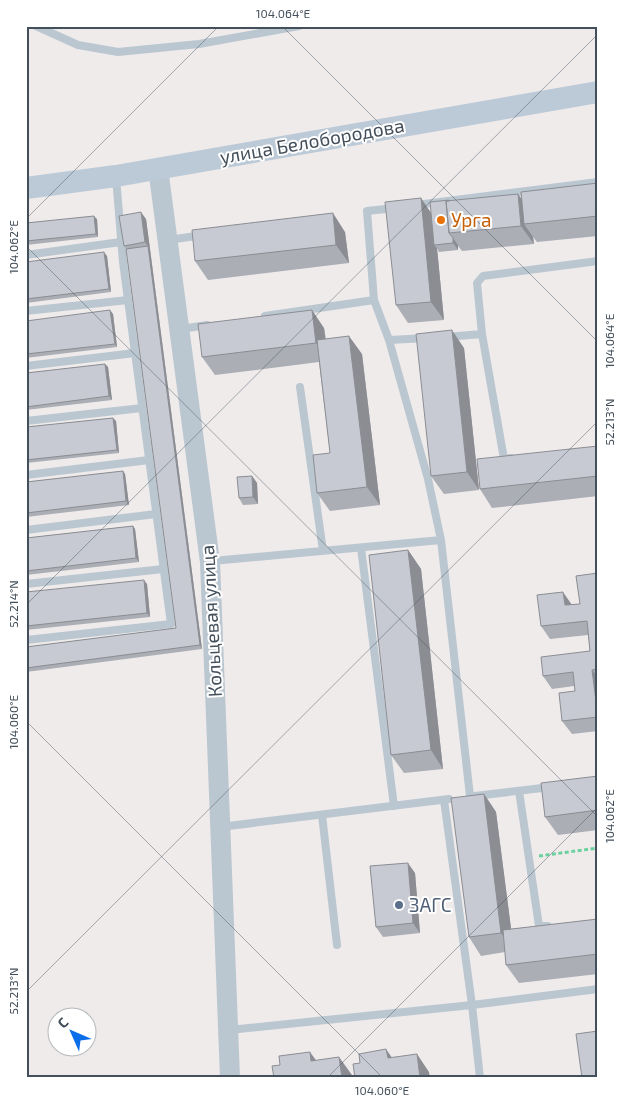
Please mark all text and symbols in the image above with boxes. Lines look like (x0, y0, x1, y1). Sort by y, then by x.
text: 104.064°E (256, 6, 311, 20)
street label: улица Белобородова (218, 113, 406, 169)
place label: Урга (451, 208, 492, 231)
marker: Урга (435, 214, 447, 226)
text: 104.062°E (6, 220, 20, 274)
text: 104.064°E (602, 313, 616, 368)
text: 52.213°N (602, 399, 616, 445)
street label: Кольцевая улица (195, 544, 227, 698)
text: 52.214°N (6, 580, 20, 628)
text: 104.060°E (6, 694, 20, 749)
text: 104.062°E (602, 789, 616, 843)
place label: ЗАГС (409, 893, 452, 916)
marker: ЗАГС (393, 899, 405, 911)
text: 52.213°N (6, 968, 20, 1014)
north arrow (48, 1006, 98, 1056)
text: С (54, 1014, 71, 1031)
text: 104.060°E (355, 1083, 410, 1097)

